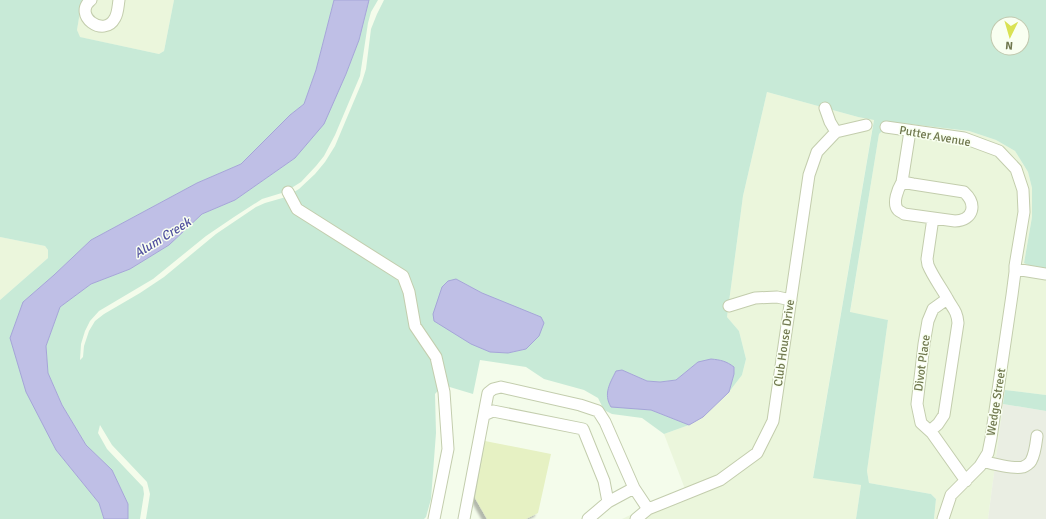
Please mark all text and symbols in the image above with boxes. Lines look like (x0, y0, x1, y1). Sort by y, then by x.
north arrow (990, 16, 1030, 56)
text: N (1005, 39, 1014, 52)
street label: Putter Avenue (898, 123, 972, 150)
water label: Alum Creek (131, 213, 195, 262)
street label: Club House Drive (771, 299, 798, 388)
street label: Divot Place (911, 334, 934, 392)
street label: Wedge Street (984, 367, 1009, 437)

